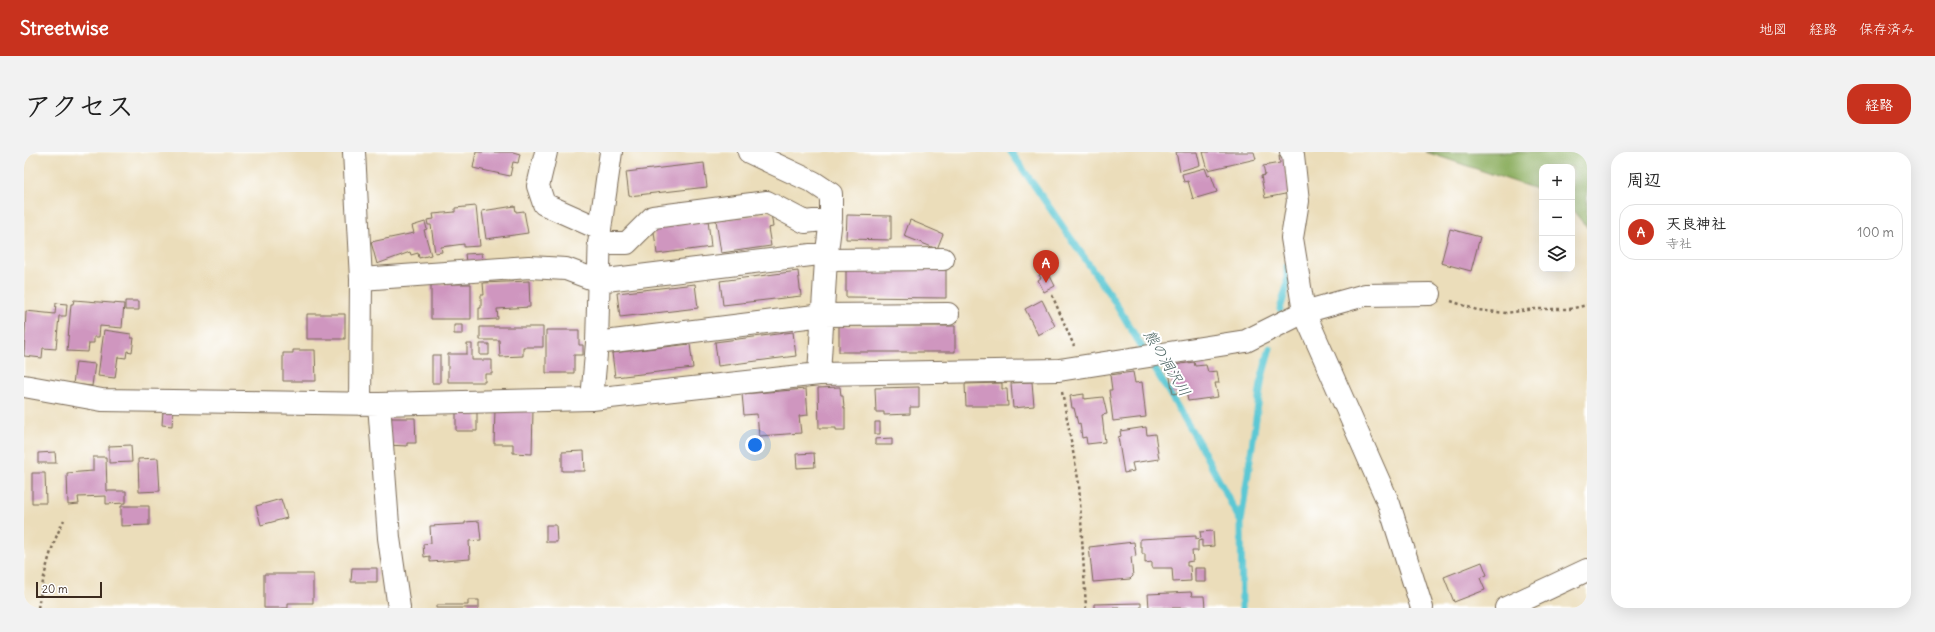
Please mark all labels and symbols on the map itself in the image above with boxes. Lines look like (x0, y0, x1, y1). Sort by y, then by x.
pin: A (1033, 250, 1059, 283)
water label: 熊の洞沢川 (1140, 326, 1195, 400)
your location (745, 435, 765, 455)
scale bar (36, 580, 102, 599)

